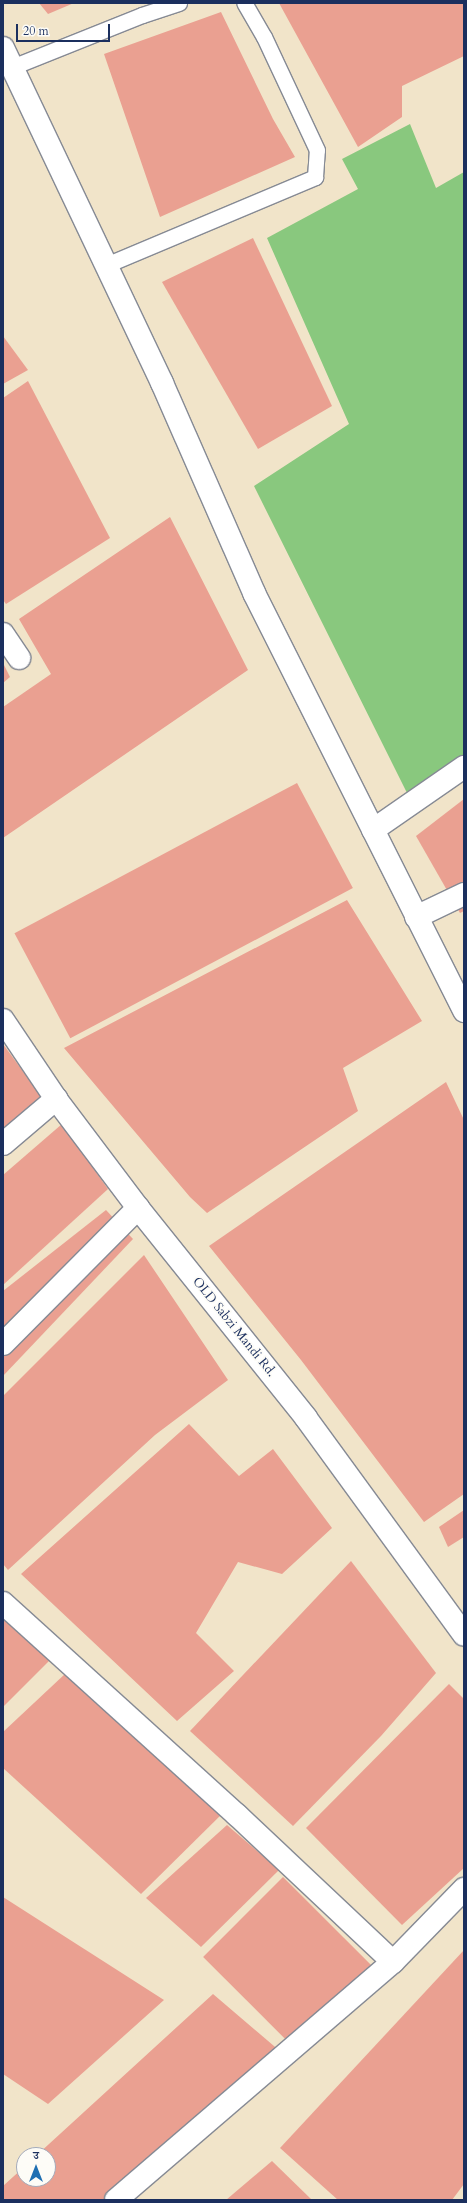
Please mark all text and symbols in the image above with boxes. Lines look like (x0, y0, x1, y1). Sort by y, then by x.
scale bar (18, 16, 112, 42)
text: 20 m (23, 23, 49, 39)
street label: OLD Sabzi Mandi Rd. (189, 1274, 279, 1380)
north arrow (16, 2147, 56, 2187)
text: उ (33, 2148, 39, 2163)

